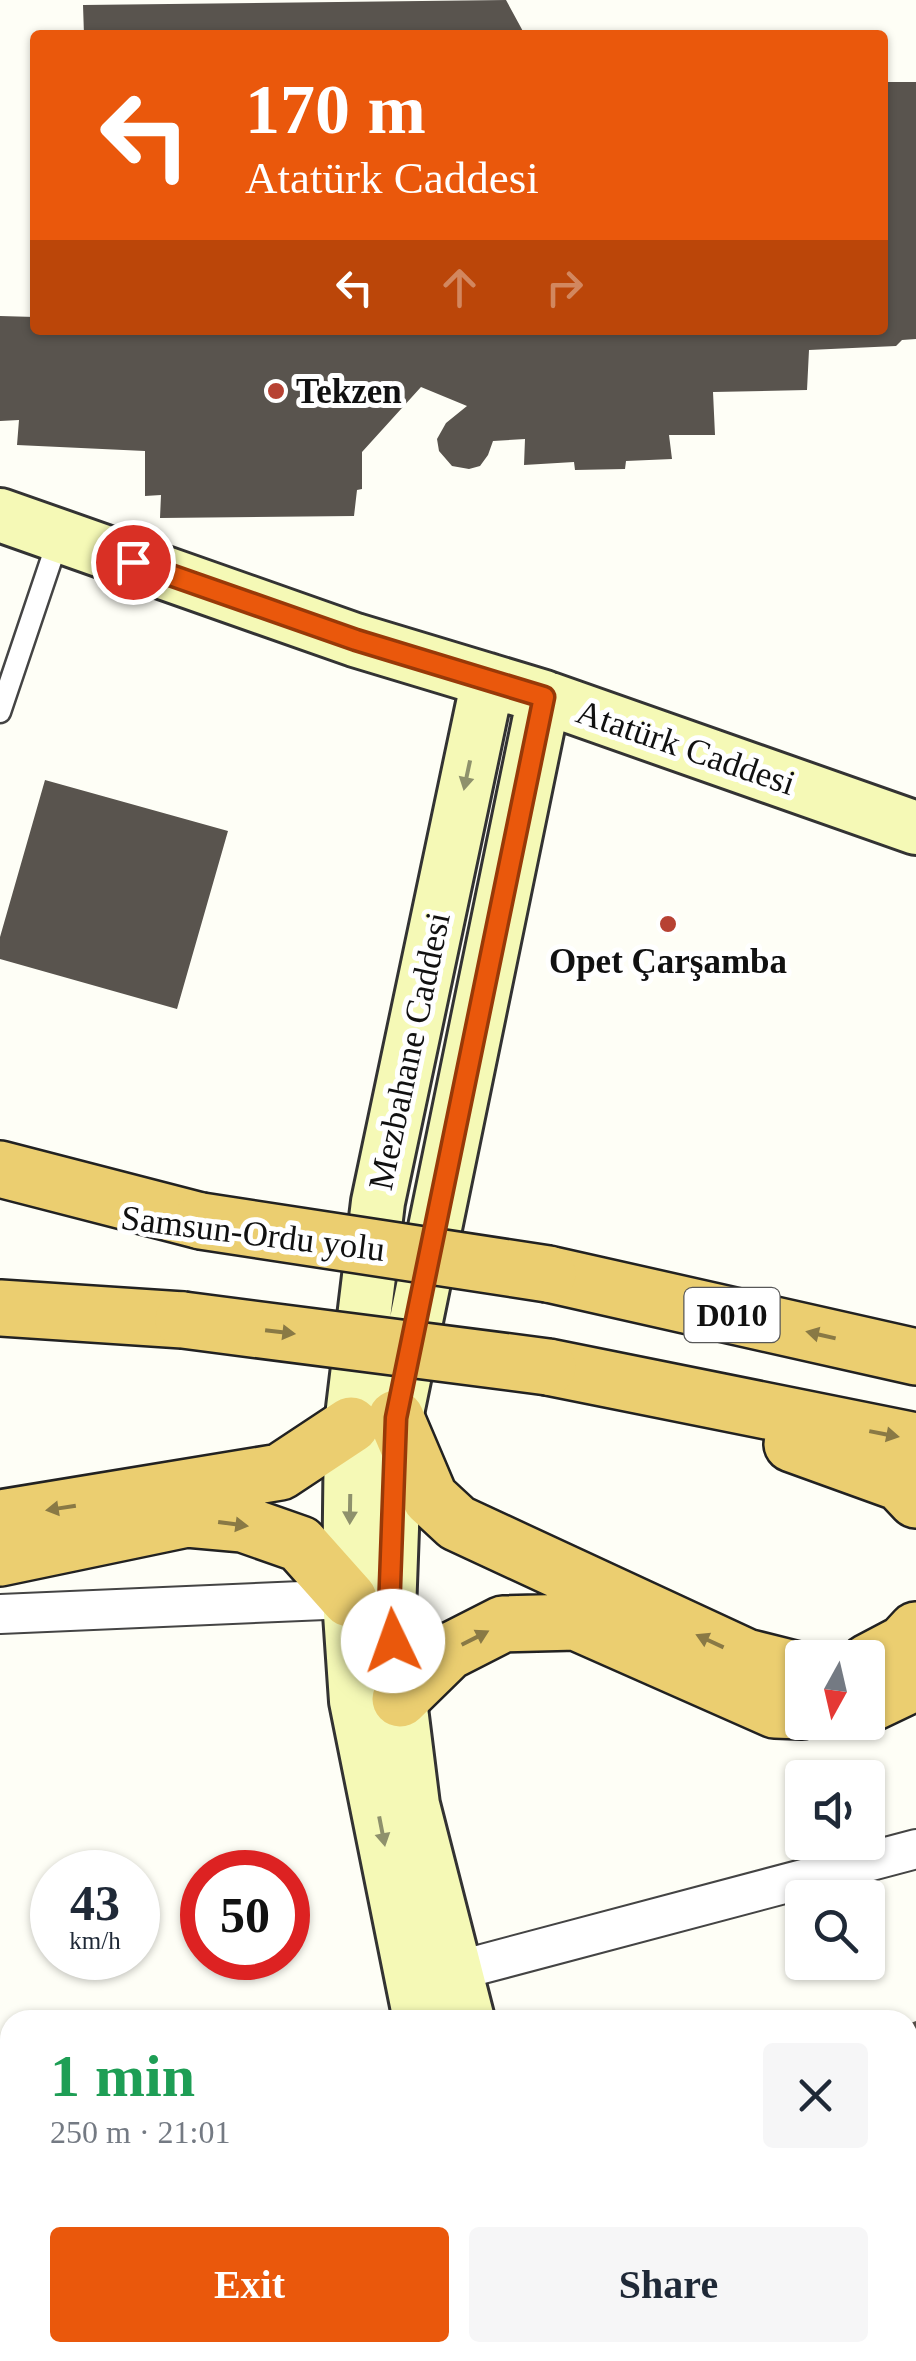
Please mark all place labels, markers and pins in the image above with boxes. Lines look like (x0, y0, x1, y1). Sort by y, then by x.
place label: Tekzen (296, 372, 402, 411)
marker: Tekzen (265, 380, 287, 402)
pin (91, 520, 176, 605)
marker: Opet Çarşamba (657, 913, 679, 935)
place label: Opet Çarşamba (549, 942, 787, 981)

